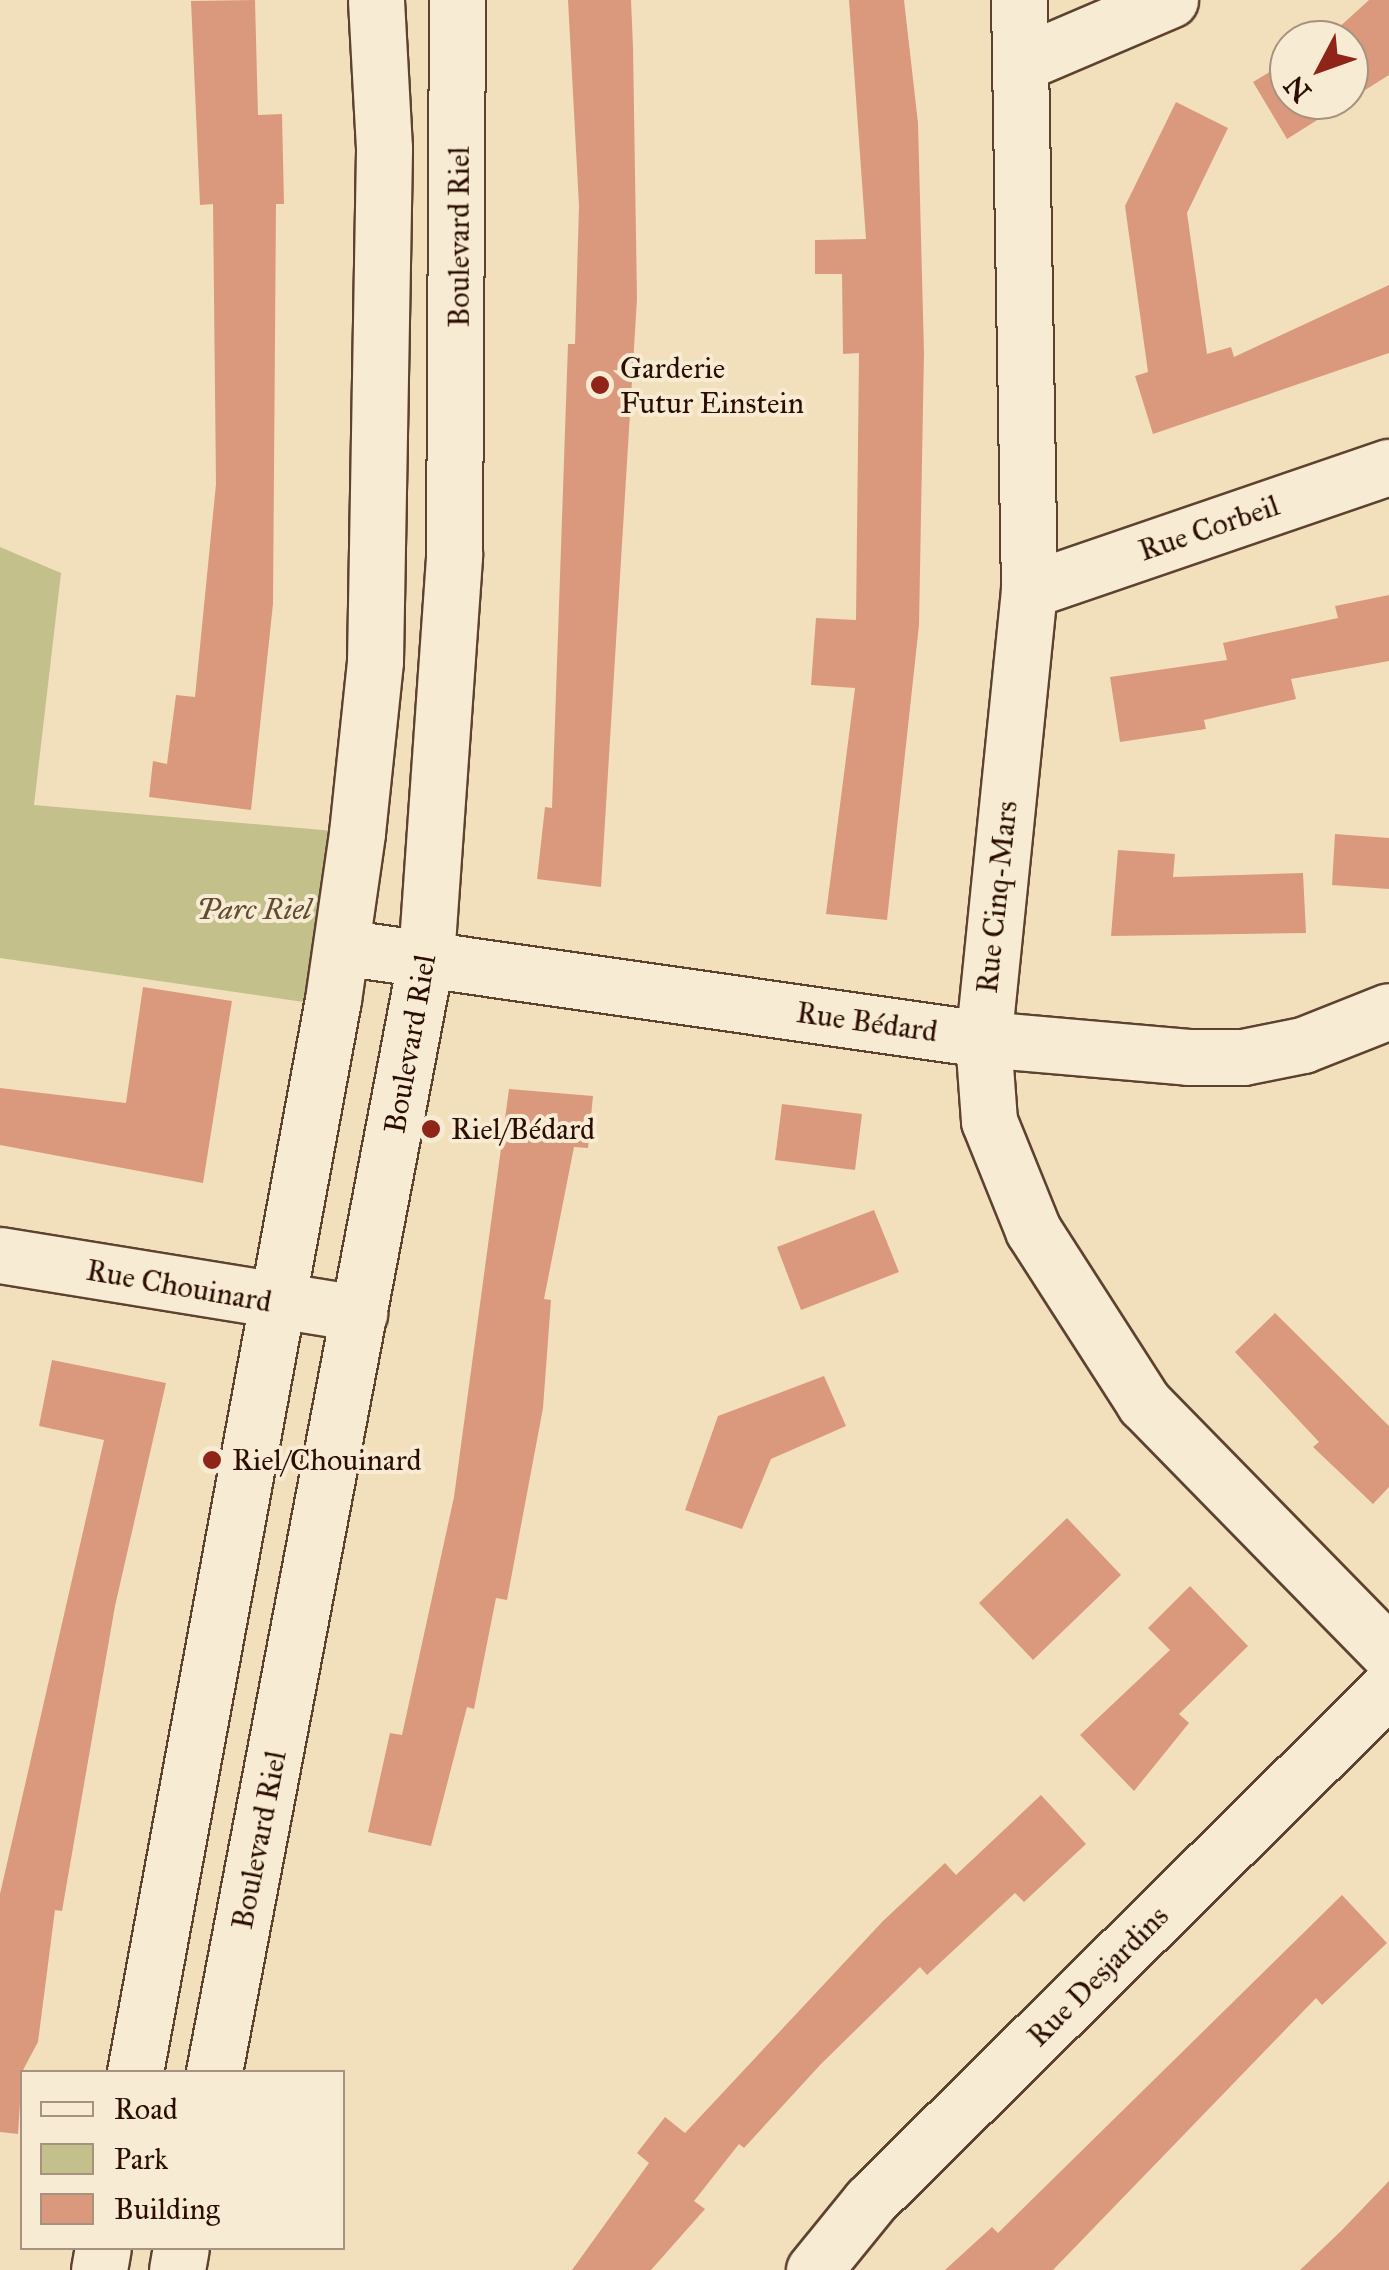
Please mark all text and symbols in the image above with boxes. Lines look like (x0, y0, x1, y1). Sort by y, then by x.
north arrow (1269, 20, 1369, 120)
text: N (1276, 68, 1318, 109)
street label: Boulevard Riel (441, 146, 477, 328)
place label: Garderie Futur Einstein (620, 350, 804, 420)
marker: Garderie Futur Einstein (589, 374, 611, 396)
street label: Rue Corbeil (1134, 487, 1284, 569)
street label: Rue Cinq-Mars (969, 799, 1025, 995)
park label: Parc Riel (197, 891, 311, 927)
street label: Boulevard Riel (377, 952, 443, 1136)
street label: Rue Bédard (794, 994, 940, 1050)
place label: Riel/Bédard (451, 1111, 595, 1147)
marker: Riel/Bédard (420, 1118, 442, 1140)
street label: Rue Chouinard (84, 1252, 274, 1320)
place label: Riel/Chouinard (232, 1442, 422, 1478)
marker: Riel/Chouinard (201, 1449, 223, 1471)
street label: Boulevard Riel (224, 1748, 294, 1932)
street label: Rue Desjardins (1020, 1898, 1176, 2054)
legend (20, 2070, 345, 2250)
text: Road (114, 2091, 178, 2127)
text: Park (114, 2141, 168, 2177)
text: Building (114, 2191, 220, 2227)

